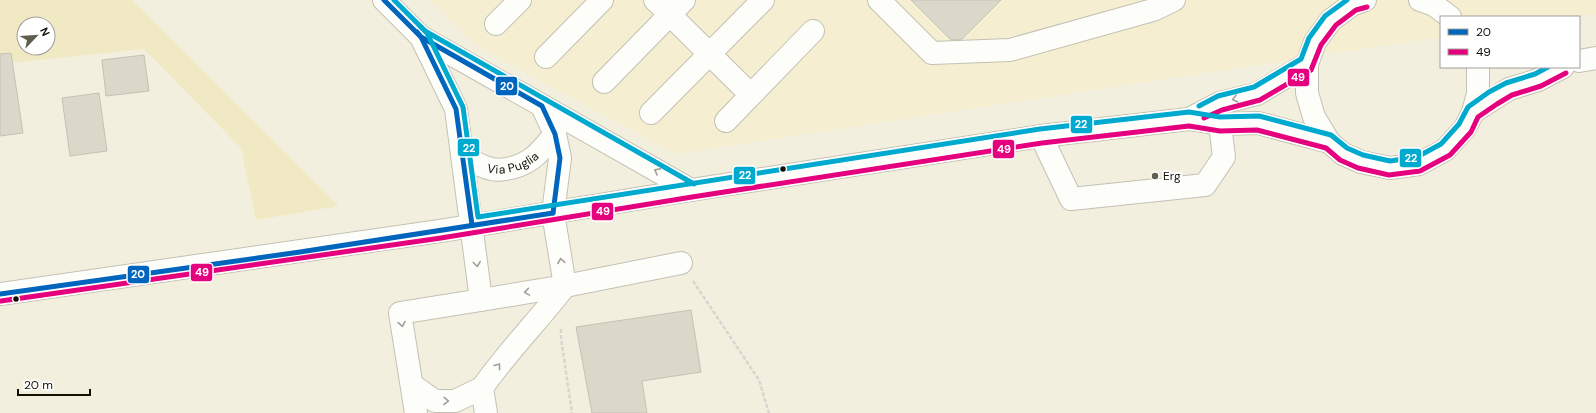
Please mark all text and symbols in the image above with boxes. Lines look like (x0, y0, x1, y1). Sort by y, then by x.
north arrow (16, 16, 56, 56)
legend (1440, 16, 1580, 68)
text: 20 (1476, 24, 1491, 40)
text: N (37, 25, 53, 38)
text: 49 (1476, 44, 1491, 60)
line badge: 49 (1287, 68, 1310, 87)
text: 49 (1291, 70, 1305, 84)
line badge: 20 (495, 76, 518, 96)
text: 20 (500, 79, 514, 93)
one-way arrow (1232, 94, 1239, 103)
line badge: 22 (1070, 115, 1093, 134)
text: 22 (1075, 117, 1087, 131)
line badge: 22 (457, 138, 480, 157)
line badge: 49 (992, 139, 1015, 159)
text: 22 (463, 141, 475, 155)
text: 49 (997, 142, 1011, 156)
street label: Via Puglia (486, 148, 542, 178)
line badge: 22 (1399, 148, 1422, 168)
text: 22 (1405, 151, 1417, 165)
unlabelled marker (778, 164, 788, 174)
line badge: 22 (733, 166, 756, 185)
one-way arrow (654, 168, 661, 175)
text: 22 (739, 168, 751, 182)
place label: Erg (1163, 168, 1181, 184)
marker: Erg (1150, 171, 1160, 181)
line badge: 49 (591, 202, 614, 221)
text: 49 (596, 204, 610, 218)
one-way arrow (557, 258, 566, 264)
one-way arrow (472, 261, 481, 267)
line badge: 49 (190, 263, 213, 282)
line badge: 20 (127, 265, 150, 284)
text: 49 (195, 265, 209, 279)
text: 20 (131, 267, 145, 281)
one-way arrow (524, 287, 530, 296)
unlabelled marker (11, 294, 21, 304)
one-way arrow (397, 321, 405, 327)
one-way arrow (493, 363, 500, 370)
scale bar (18, 371, 90, 397)
text: 20 m (24, 377, 53, 393)
one-way arrow (443, 397, 449, 405)

